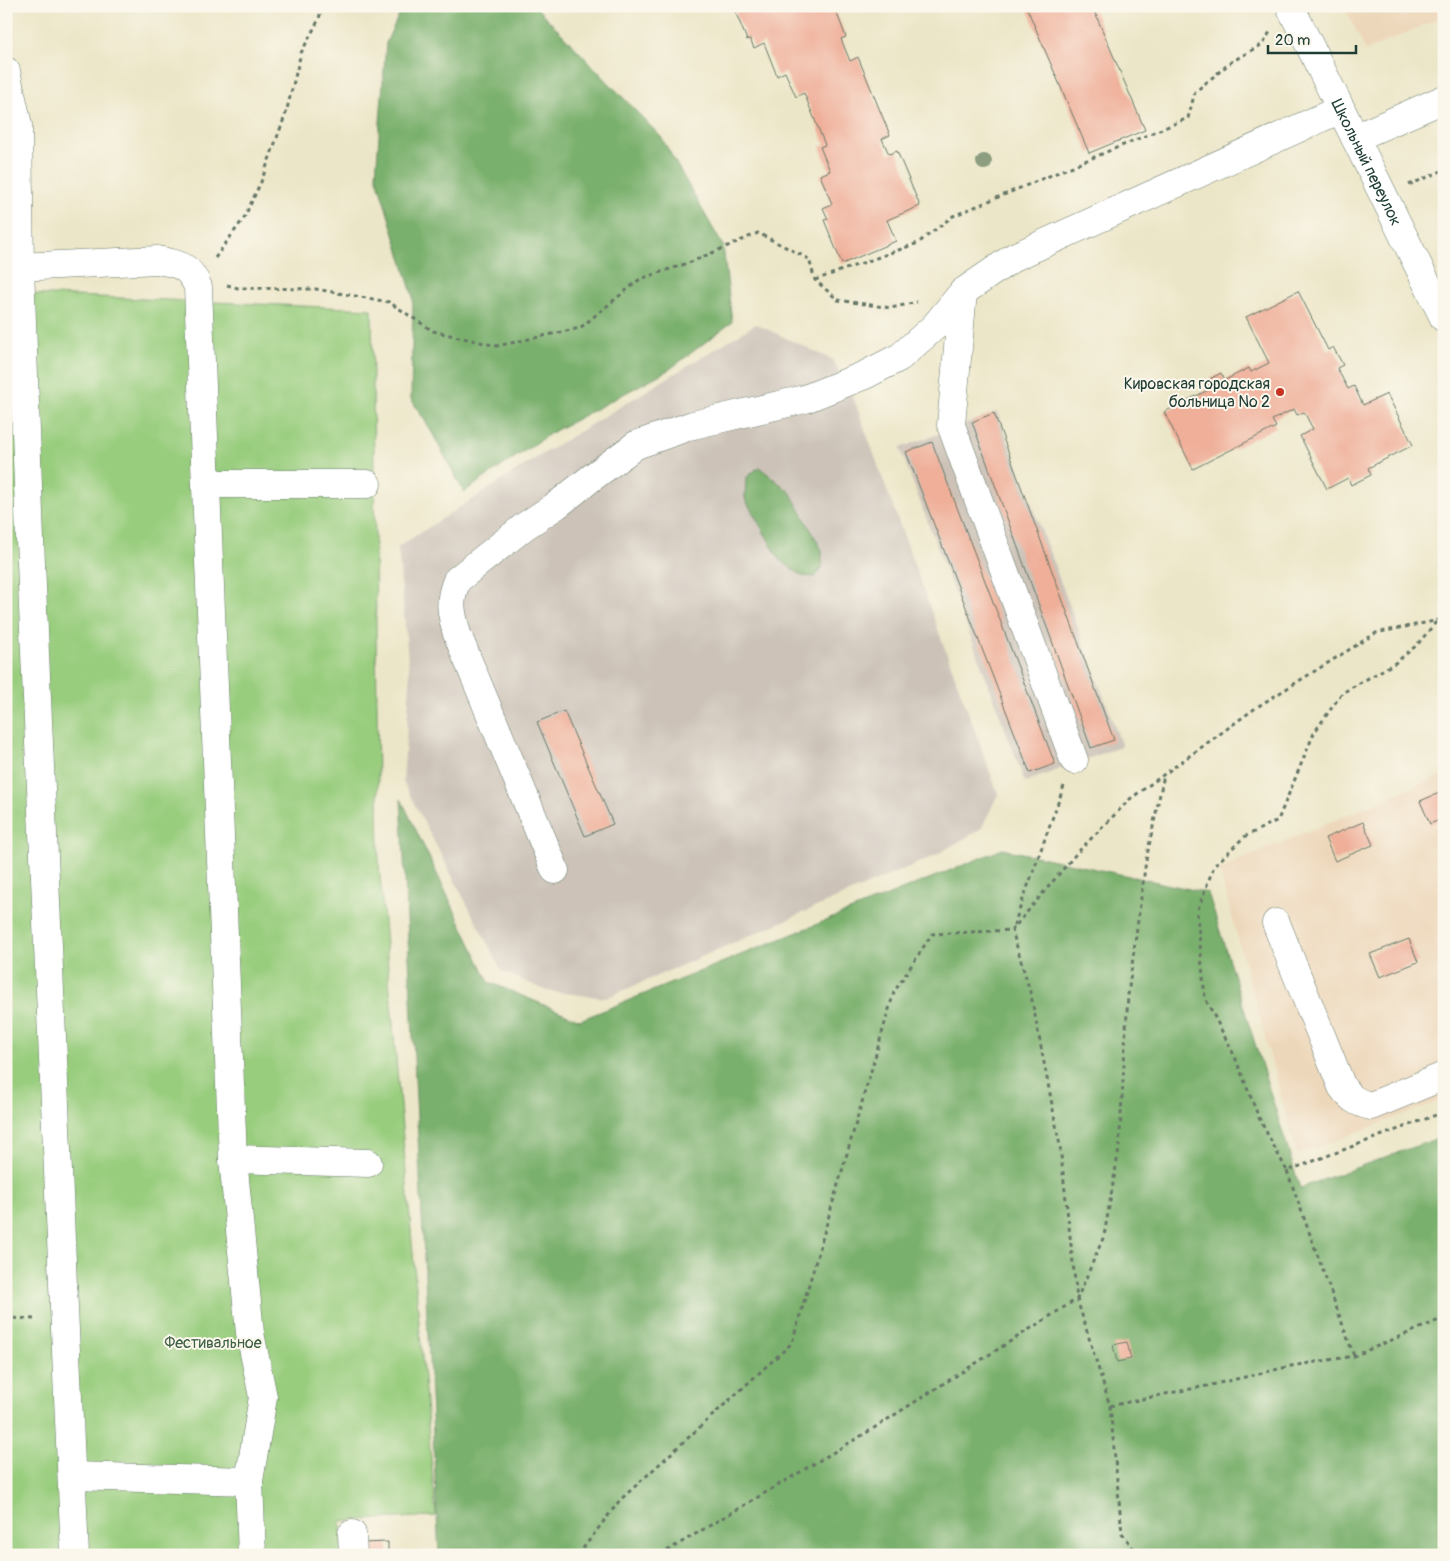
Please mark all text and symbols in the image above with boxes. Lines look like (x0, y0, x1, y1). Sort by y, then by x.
scale bar (1268, 22, 1355, 54)
text: 20 m (1275, 31, 1310, 50)
street label: Школьный переулок (1326, 96, 1406, 229)
place label: Кировская городская больница № 2 (1124, 374, 1270, 412)
marker: Кировская городская больница № 2 (1274, 386, 1286, 398)
park label: Фестивальное (164, 1333, 262, 1353)

